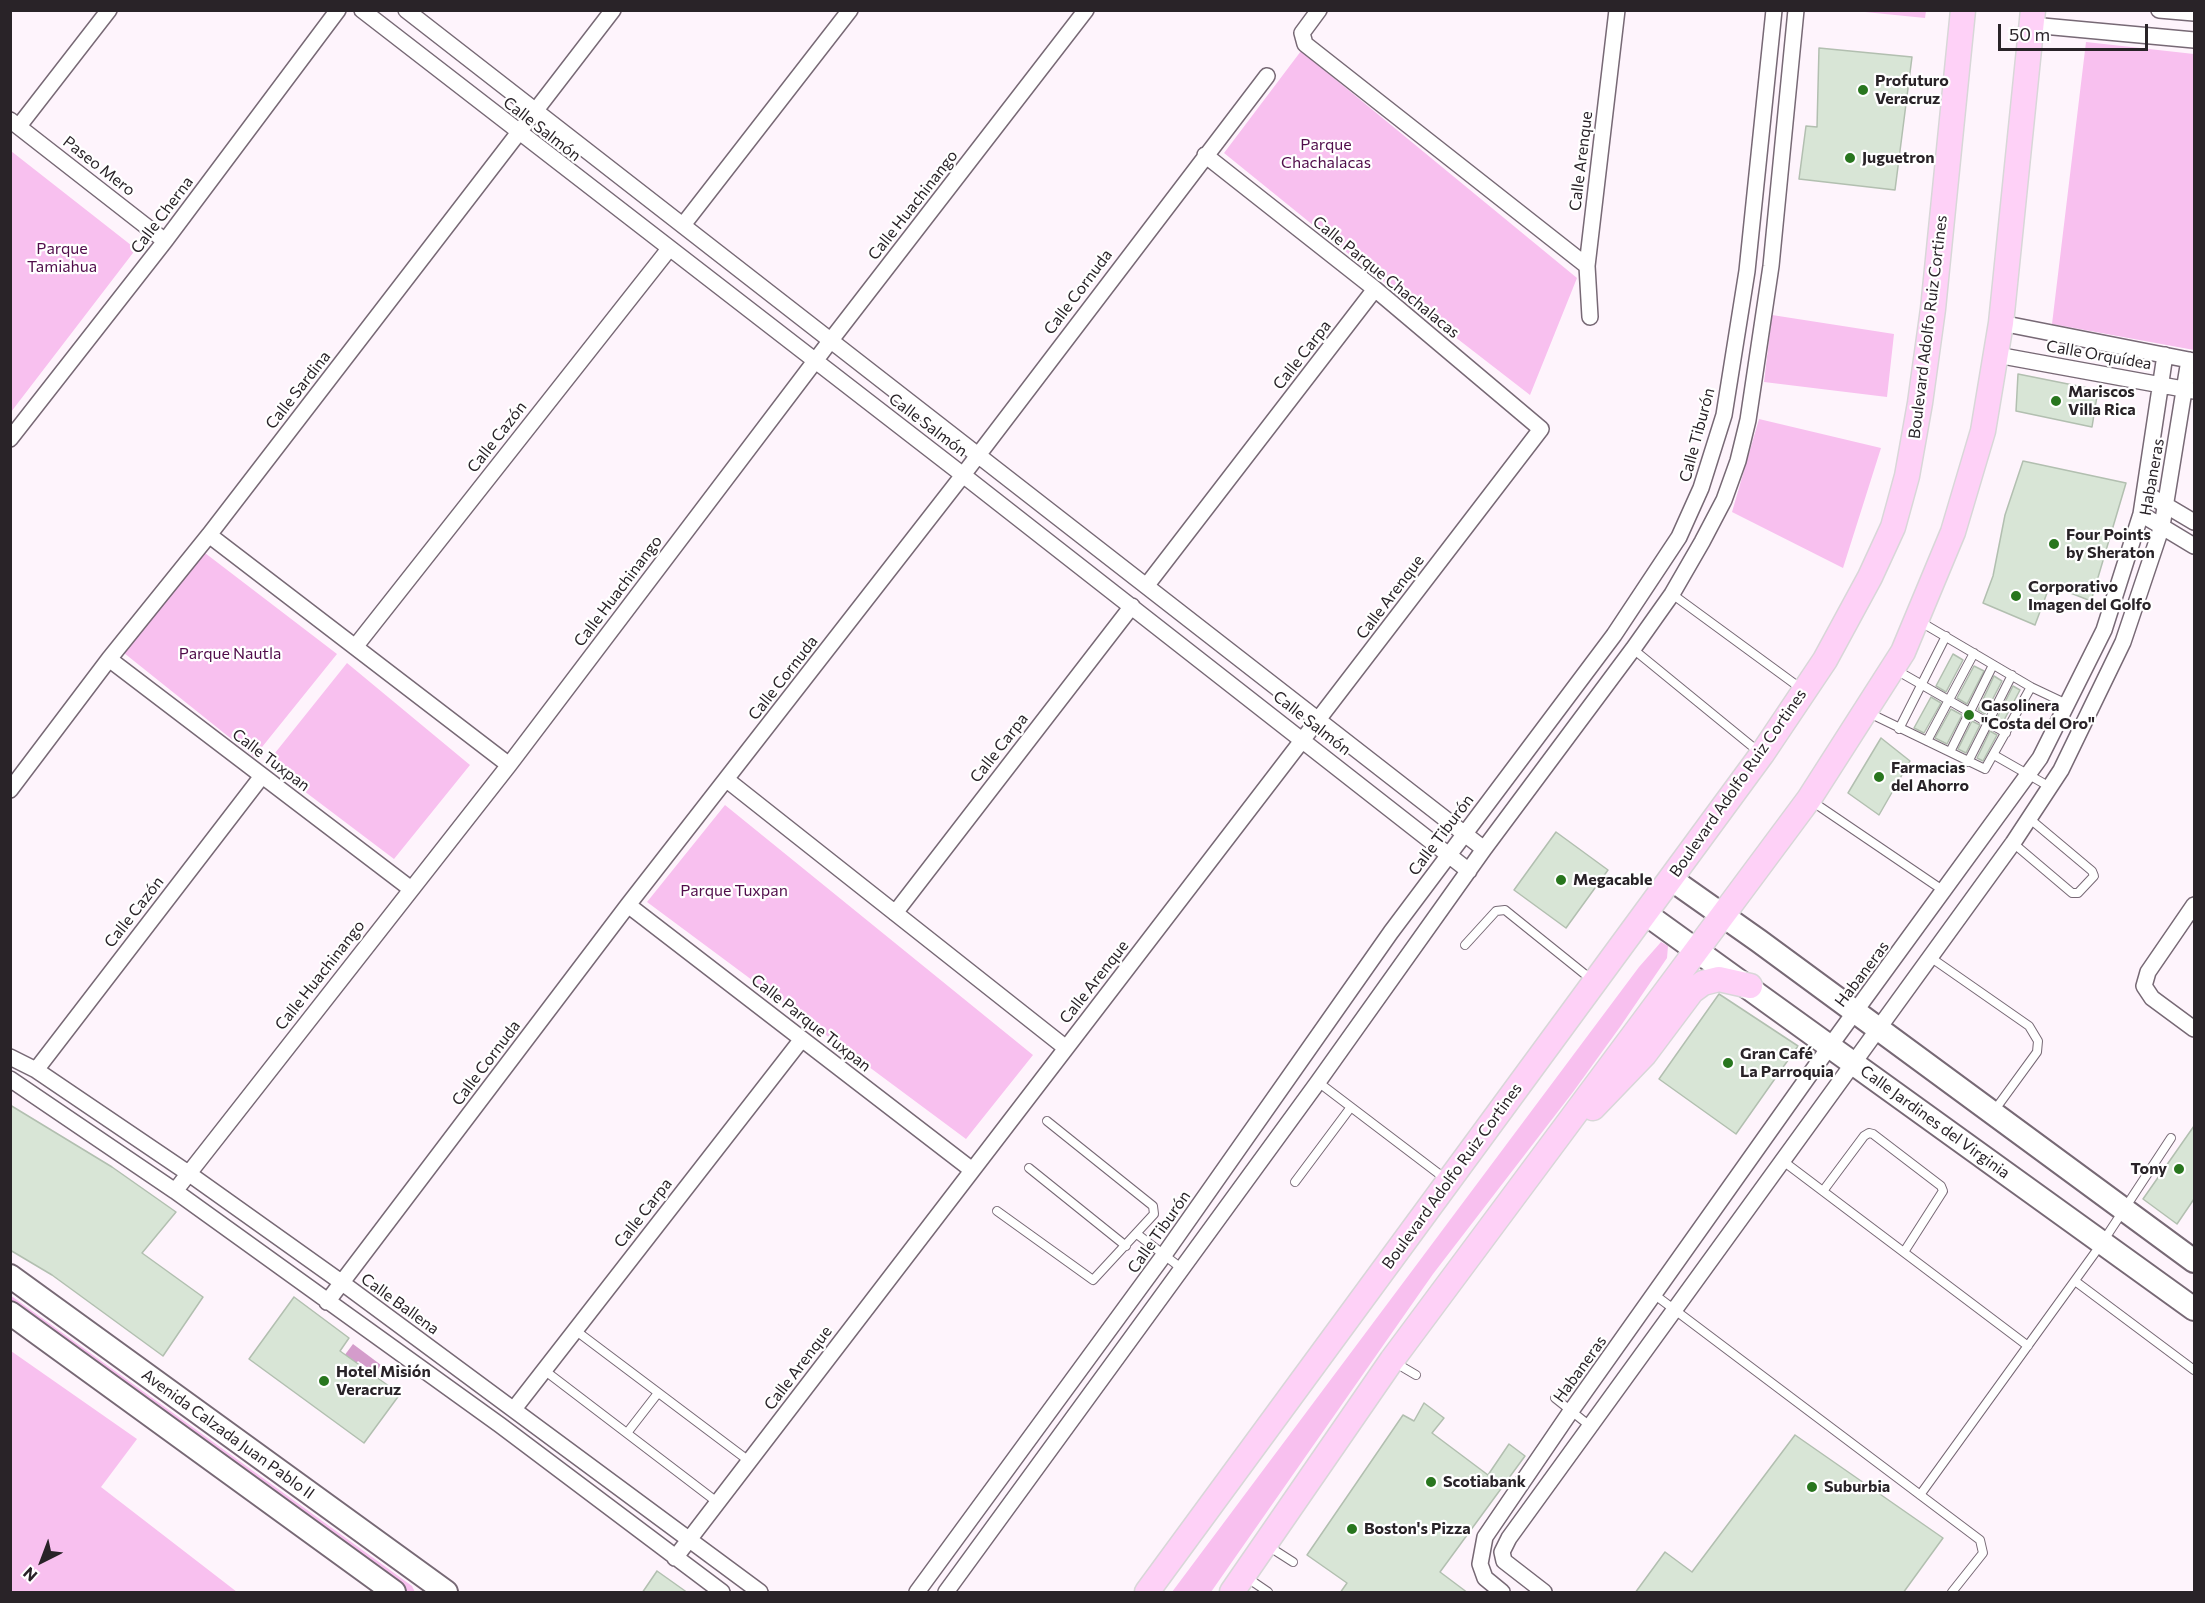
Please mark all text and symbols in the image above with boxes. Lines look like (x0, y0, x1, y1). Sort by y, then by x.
scale bar (2001, 12, 2151, 50)
text: 50 m (2009, 23, 2050, 45)
place label: Profuturo Veracruz (1875, 71, 1949, 109)
marker: Profuturo Veracruz (1856, 83, 1870, 97)
street label: Calle Salmón (499, 93, 585, 165)
street label: Calle Arenque (1565, 110, 1597, 212)
street label: Paseo Mero (59, 132, 139, 200)
park label: Parque Chachalacas (1281, 135, 1371, 173)
street label: Calle Huachinango (864, 146, 962, 264)
place label: Juguetron (1862, 148, 1934, 168)
marker: Juguetron (1843, 151, 1857, 165)
street label: Calle Cherna (127, 173, 197, 257)
street label: Calle Parque Chachalacas (1309, 212, 1463, 342)
street label: Boulevard Adolfo Ruiz Cortines (1905, 214, 1951, 440)
park label: Parque Tamiahua (27, 239, 97, 277)
street label: Calle Cornuda (1040, 246, 1116, 338)
street label: Calle Carpa (1269, 317, 1335, 393)
street label: Calle Orquídea (2045, 336, 2153, 374)
street label: Calle Sardina (262, 347, 334, 433)
place label: Mariscos Villa Rica (2068, 382, 2136, 420)
street label: Calle Tiburón (1675, 386, 1719, 484)
street label: Calle Salmón (885, 389, 971, 461)
marker: Mariscos Villa Rica (2049, 394, 2063, 408)
street label: Calle Cazón (463, 398, 531, 476)
street label: Habaneras (2136, 437, 2168, 517)
place label: Four Points by Sheraton (2066, 525, 2155, 563)
street label: Calle Huachinango (570, 532, 666, 650)
marker: Four Points by Sheraton (2047, 537, 2061, 551)
street label: Calle Arenque (1352, 551, 1428, 643)
place label: Corporativo Imagen del Golfo (2028, 577, 2151, 615)
marker: Corporativo Imagen del Golfo (2009, 589, 2023, 603)
street label: Calle Cornuda (744, 632, 822, 724)
park label: Parque Nautla (179, 644, 281, 664)
street label: Boulevard Adolfo Ruiz Cortines (1666, 685, 1810, 881)
street label: Calle Salmón (1269, 687, 1355, 759)
place label: Gasolinera "Costa del Oro" (1981, 696, 2095, 734)
marker: Gasolinera "Costa del Oro" (1962, 708, 1976, 722)
street label: Calle Carpa (966, 710, 1032, 786)
street label: Calle Tuxpan (228, 725, 314, 795)
place label: Farmacias del Ahorro (1891, 758, 1969, 796)
marker: Farmacias del Ahorro (1872, 770, 1886, 784)
street label: Calle Tiburón (1404, 791, 1478, 879)
place label: Megacable (1573, 870, 1652, 890)
street label: Calle Cazón (100, 873, 168, 951)
marker: Megacable (1554, 873, 1568, 887)
park label: Parque Tuxpan (680, 881, 788, 901)
street label: Calle Huachinango (271, 916, 369, 1034)
street label: Calle Arenque (1056, 937, 1132, 1027)
street label: Habaneras (1831, 937, 1893, 1011)
street label: Calle Parque Tuxpan (747, 970, 875, 1076)
street label: Calle Cornuda (448, 1017, 524, 1109)
place label: Gran Café La Parroquia (1740, 1044, 1834, 1082)
marker: Gran Café La Parroquia (1721, 1056, 1735, 1070)
street label: Calle Jardines del Virginia (1856, 1061, 2014, 1183)
street label: Boulevard Adolfo Ruiz Cortines (1378, 1079, 1526, 1273)
place label: Tony (2130, 1159, 2167, 1179)
marker: Tony (2172, 1162, 2186, 1176)
street label: Calle Carpa (610, 1175, 676, 1251)
street label: Calle Tiburón (1123, 1187, 1195, 1277)
street label: Calle Ballena (357, 1269, 443, 1339)
street label: Calle Arenque (760, 1322, 836, 1414)
street label: Habaneras (1549, 1332, 1611, 1406)
place label: Hotel Misión Veracruz (336, 1362, 431, 1400)
street label: Avenida Calzada Juan Pablo II (138, 1365, 318, 1503)
marker: Hotel Misión Veracruz (317, 1374, 331, 1388)
place label: Scotiabank (1443, 1472, 1526, 1492)
marker: Scotiabank (1424, 1475, 1438, 1489)
place label: Suburbia (1824, 1477, 1890, 1497)
marker: Suburbia (1805, 1480, 1819, 1494)
place label: Boston's Pizza (1364, 1519, 1471, 1539)
marker: Boston's Pizza (1345, 1522, 1359, 1536)
north arrow (12, 1531, 72, 1591)
text: N (19, 1564, 40, 1586)

